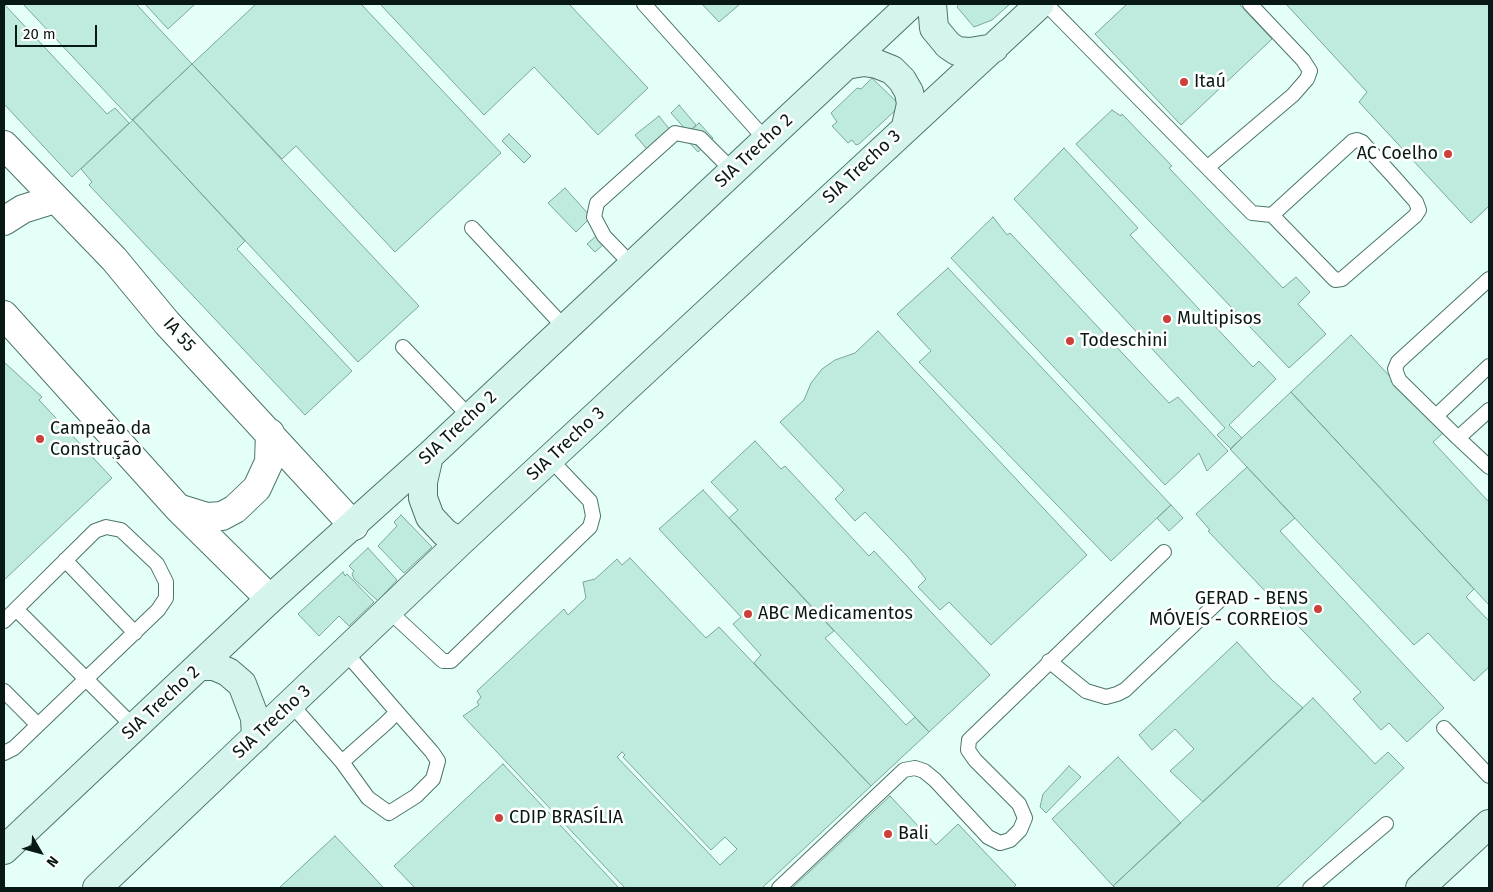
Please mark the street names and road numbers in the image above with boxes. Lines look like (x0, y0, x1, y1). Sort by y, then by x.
street label: SIA Trecho 2 (711, 110, 797, 192)
street label: SIA Trecho 3 (819, 125, 905, 209)
street label: IA 55 (158, 314, 200, 356)
street label: SIA Trecho 2 (415, 387, 501, 469)
street label: SIA Trecho 3 (523, 402, 609, 486)
street label: SIA Trecho 2 (118, 662, 204, 744)
street label: SIA Trecho 3 (229, 680, 315, 764)

